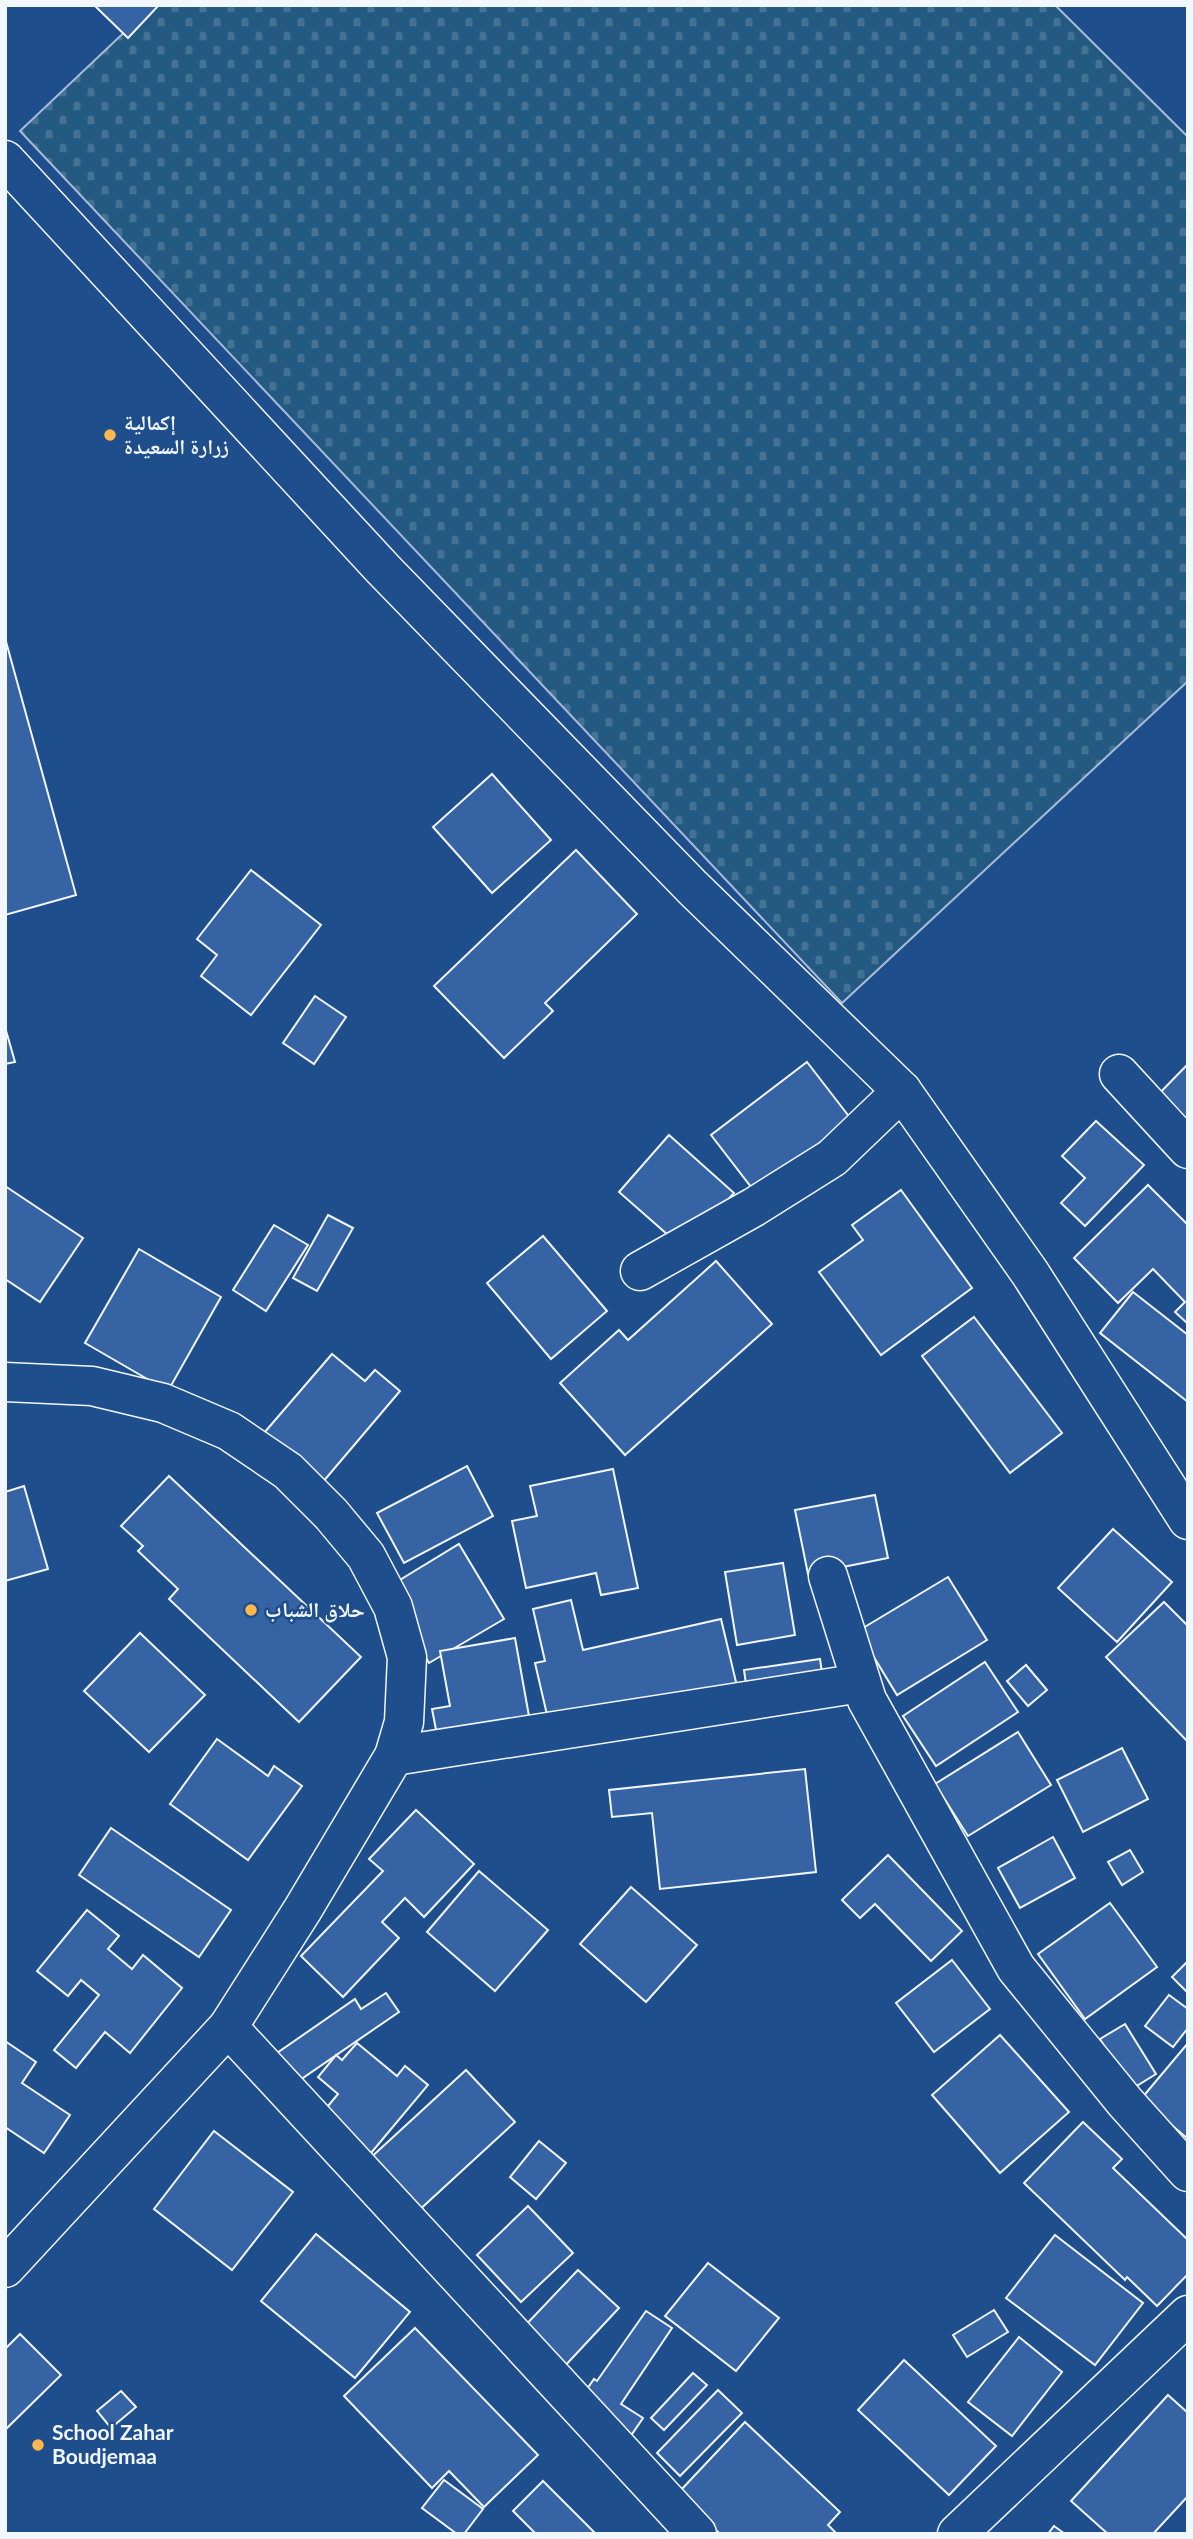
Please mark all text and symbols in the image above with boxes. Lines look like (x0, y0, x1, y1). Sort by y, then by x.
place label: إكمالية زرارة السعيدة (124, 409, 229, 459)
marker: إكمالية زرارة السعيدة (102, 427, 118, 443)
place label: حلاق الشباب (265, 1596, 365, 1623)
marker: حلاق الشباب (243, 1602, 259, 1618)
place label: School Zahar Boudjemaa (52, 2419, 174, 2468)
marker: School Zahar Boudjemaa (30, 2437, 46, 2453)

